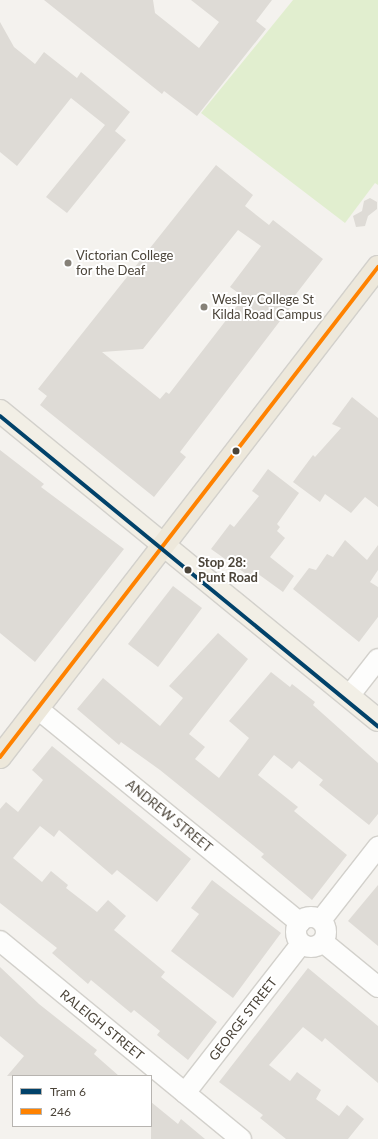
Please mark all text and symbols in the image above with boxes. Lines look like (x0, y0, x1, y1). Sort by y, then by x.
place label: Victorian College for the Deaf (76, 248, 173, 279)
marker: Victorian College for the Deaf (63, 258, 73, 268)
place label: Wesley College St Kilda Road Campus (212, 292, 322, 323)
marker: Wesley College St Kilda Road Campus (199, 302, 209, 312)
unlabelled marker (231, 446, 241, 456)
place label: Stop 28: Punt Road (198, 555, 258, 586)
marker: Stop 28: Punt Road (181, 563, 195, 577)
street label: ANDREW STREET (123, 776, 215, 856)
street label: GEORGE STREET (206, 974, 280, 1064)
street label: RALEIGH STREET (57, 987, 147, 1063)
legend (12, 1075, 152, 1127)
text: Tram 6 (50, 1084, 86, 1099)
text: 246 (50, 1104, 71, 1119)

